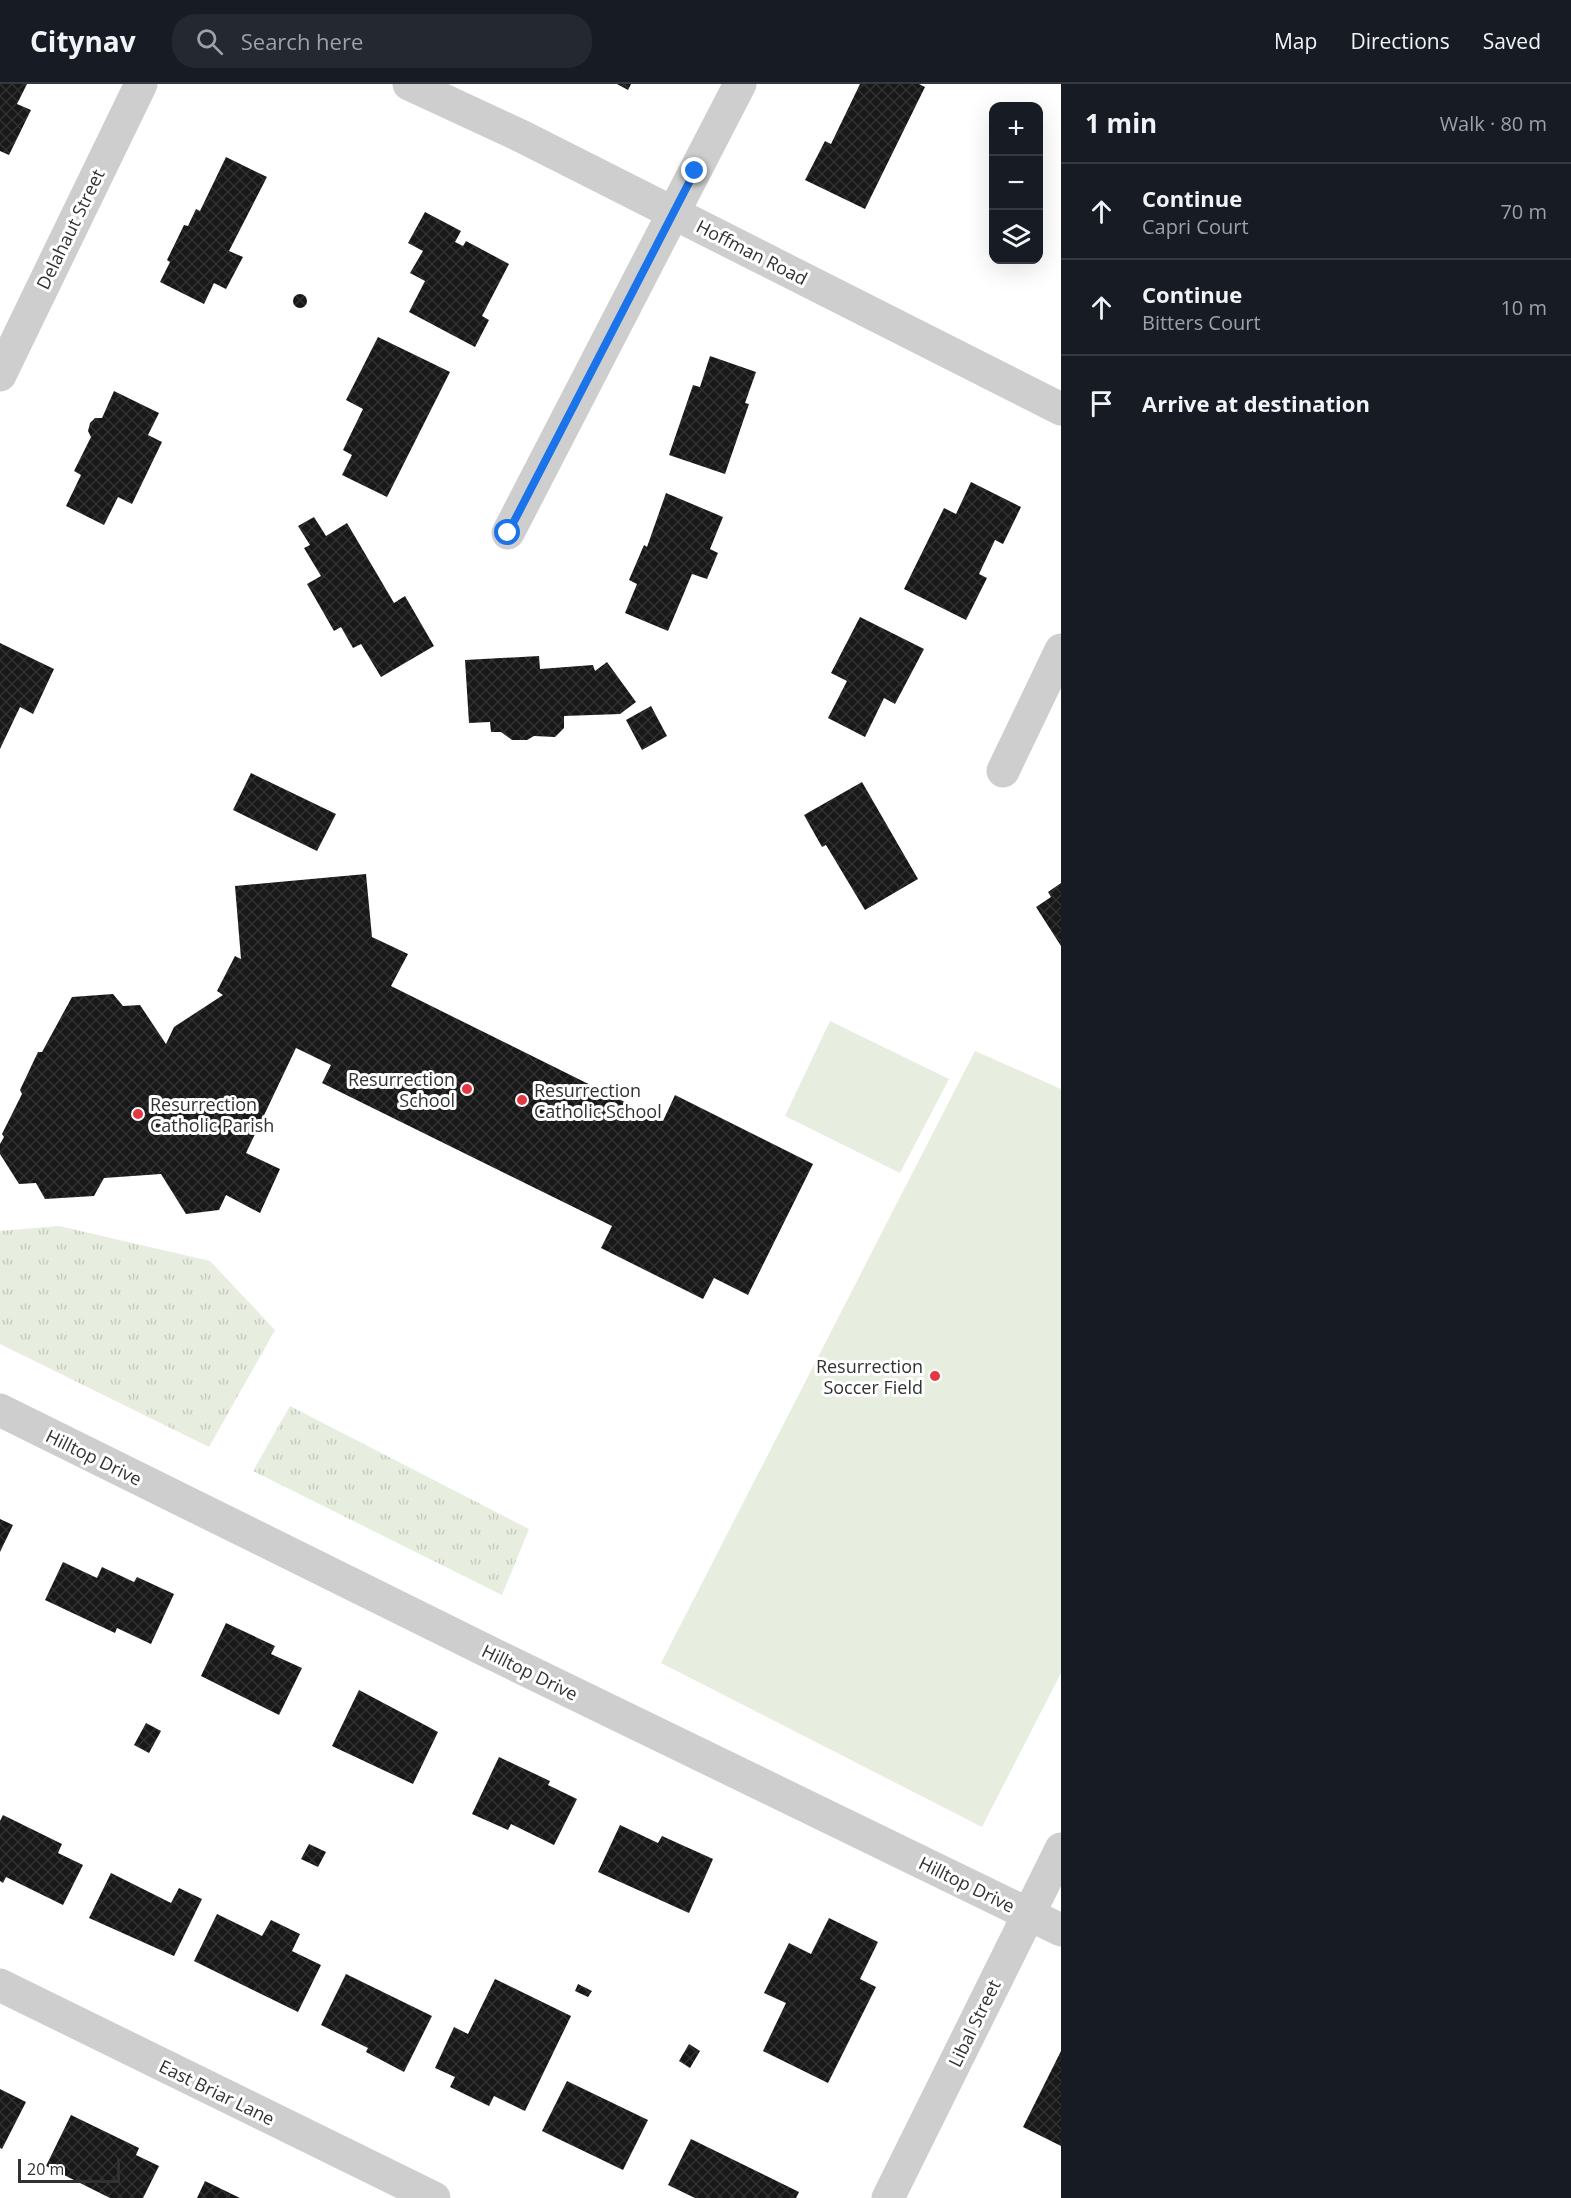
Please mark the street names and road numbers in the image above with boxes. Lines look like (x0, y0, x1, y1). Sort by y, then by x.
street label: Delahaut Street (30, 165, 110, 293)
street label: Hoffman Road (692, 214, 812, 290)
street label: Hilltop Drive (42, 1423, 146, 1491)
street label: Hilltop Drive (478, 1638, 582, 1706)
street label: Hilltop Drive (915, 1850, 1019, 1918)
street label: Libal Street (943, 1975, 1005, 2071)
street label: East Briar Lane (155, 2054, 279, 2130)

